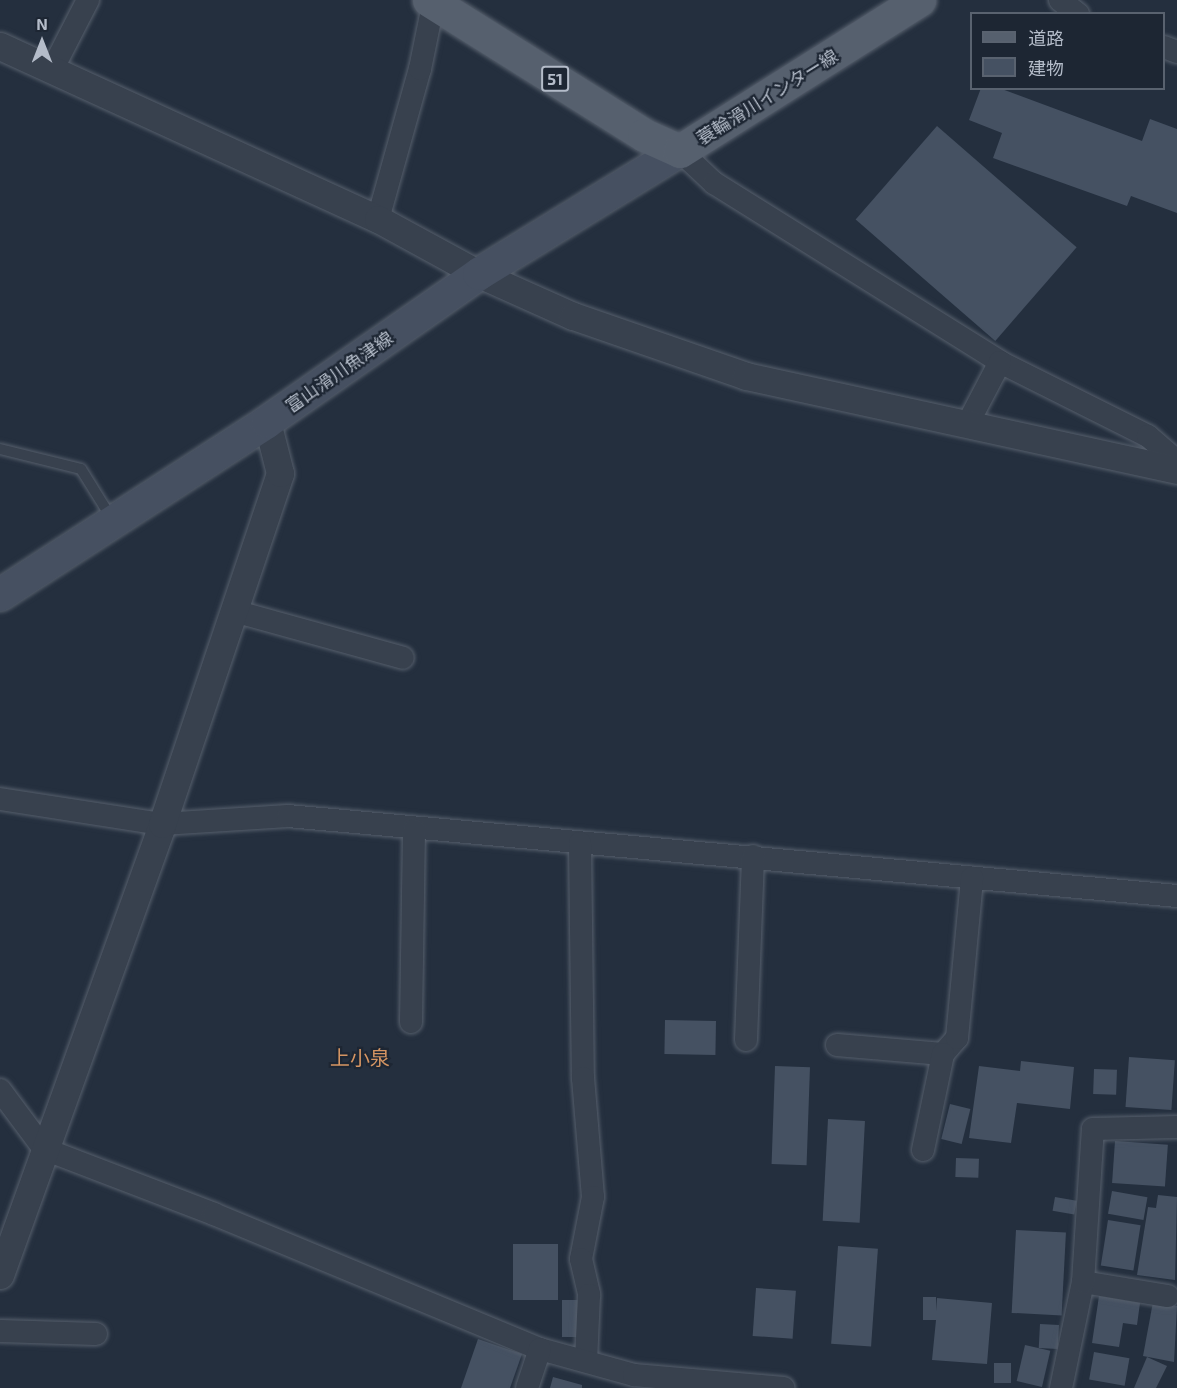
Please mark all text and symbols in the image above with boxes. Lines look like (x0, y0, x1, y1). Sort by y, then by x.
north arrow (12, 12, 72, 72)
legend (970, 12, 1165, 90)
text: N (36, 14, 48, 33)
text: 道路 (1028, 27, 1064, 49)
street label: 蓑輪滑川インター線 (693, 45, 841, 149)
text: 建物 (1028, 57, 1064, 79)
road number: 51 (540, 66, 570, 92)
street label: 富山滑川魚津線 (281, 327, 397, 417)
district label: 上小泉 (330, 1045, 390, 1069)

